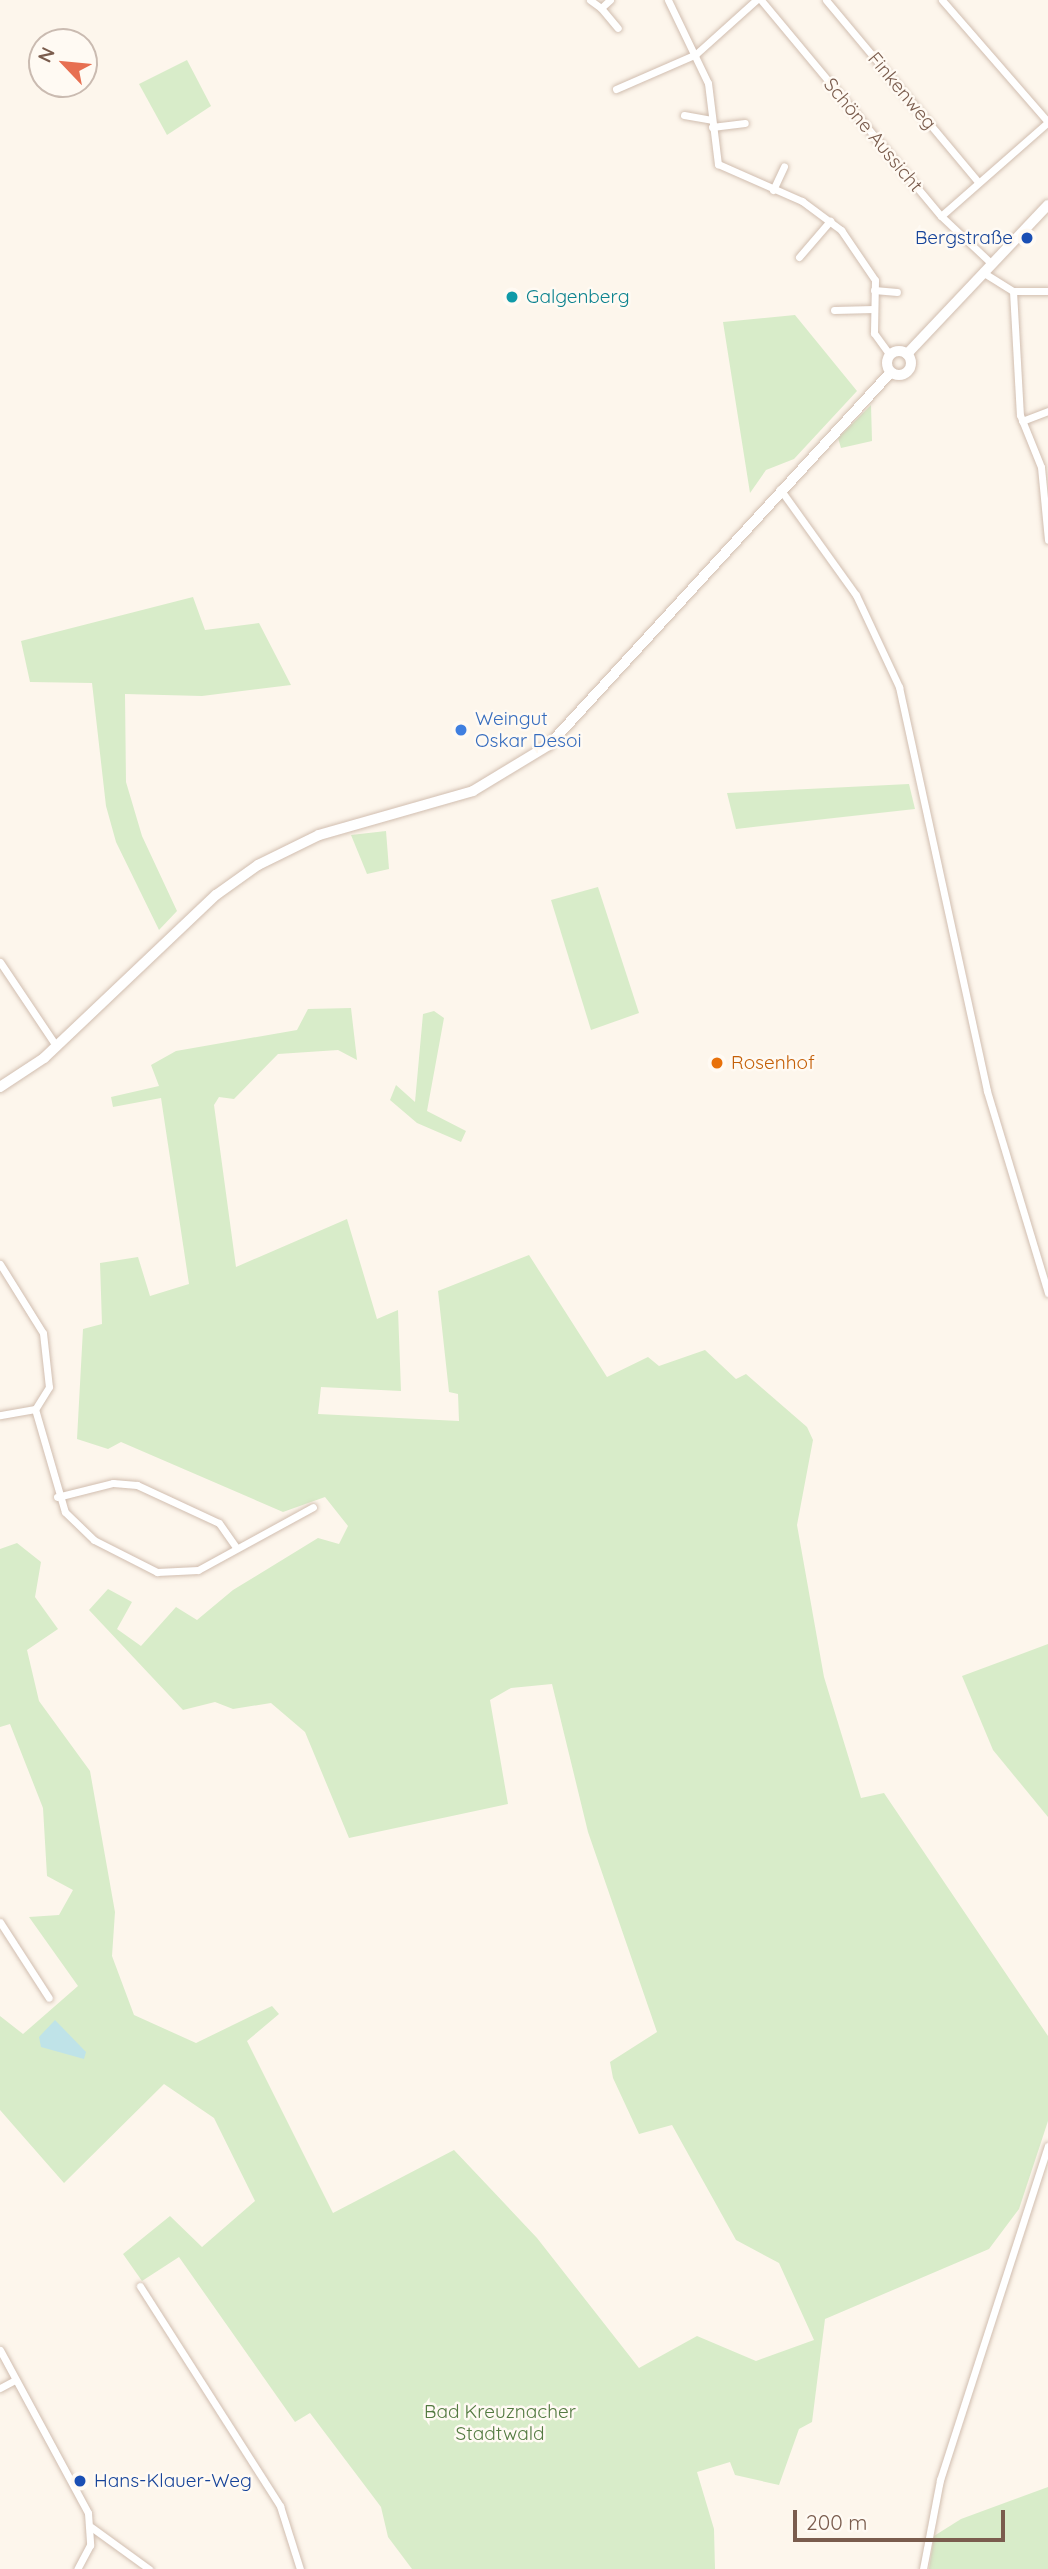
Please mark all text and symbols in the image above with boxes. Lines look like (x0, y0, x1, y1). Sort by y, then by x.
north arrow (28, 28, 98, 98)
text: N (32, 43, 60, 66)
street label: Finkenweg (863, 48, 941, 134)
street label: Schöne Aussicht (819, 73, 927, 197)
place label: Bergstraße (915, 227, 1013, 249)
marker: Bergstraße (1019, 230, 1035, 246)
place label: Galgenberg (526, 286, 629, 308)
marker: Galgenberg (504, 289, 520, 305)
place label: Weingut Oskar Desoi (475, 708, 582, 752)
marker: Weingut Oskar Desoi (453, 722, 469, 738)
place label: Rosenhof (731, 1052, 815, 1074)
marker: Rosenhof (709, 1055, 725, 1071)
park label: Bad Kreuznacher Stadtwald (424, 2401, 576, 2445)
place label: Hans-Klauer-Weg (94, 2470, 252, 2492)
marker: Hans-Klauer-Weg (72, 2473, 88, 2489)
scale bar (796, 2496, 1008, 2540)
text: 200 m (806, 2509, 868, 2535)

